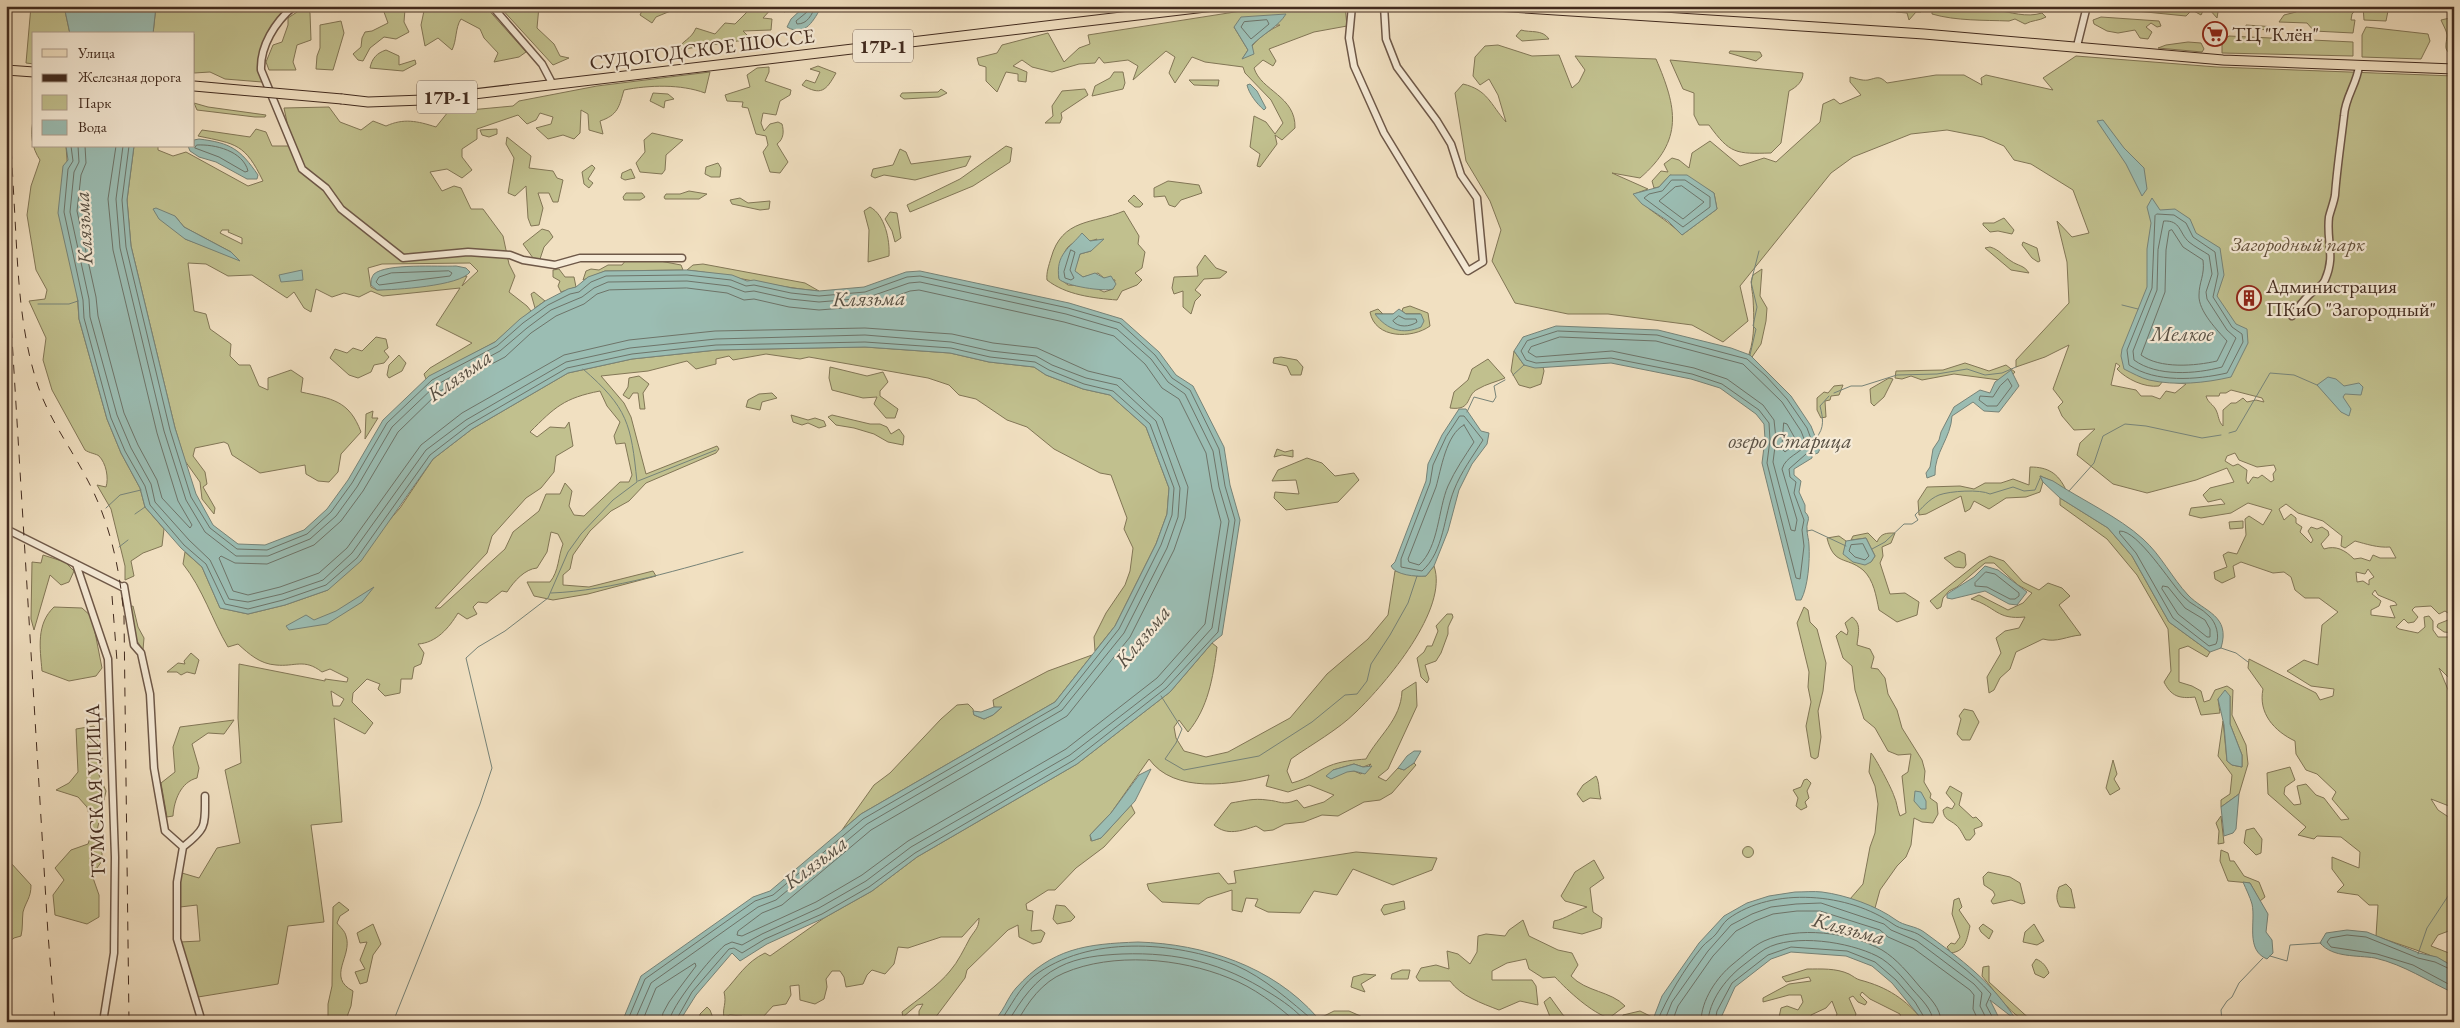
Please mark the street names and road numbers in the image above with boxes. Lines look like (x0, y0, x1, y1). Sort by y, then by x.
street label: СУДОГОДСКОЕ ШОССЕ (588, 22, 816, 76)
road number: 17Р-1 (853, 29, 913, 62)
road number: 17Р-1 (417, 80, 477, 114)
street label: ТУМСКАЯ УЛИЦА (79, 704, 111, 878)

